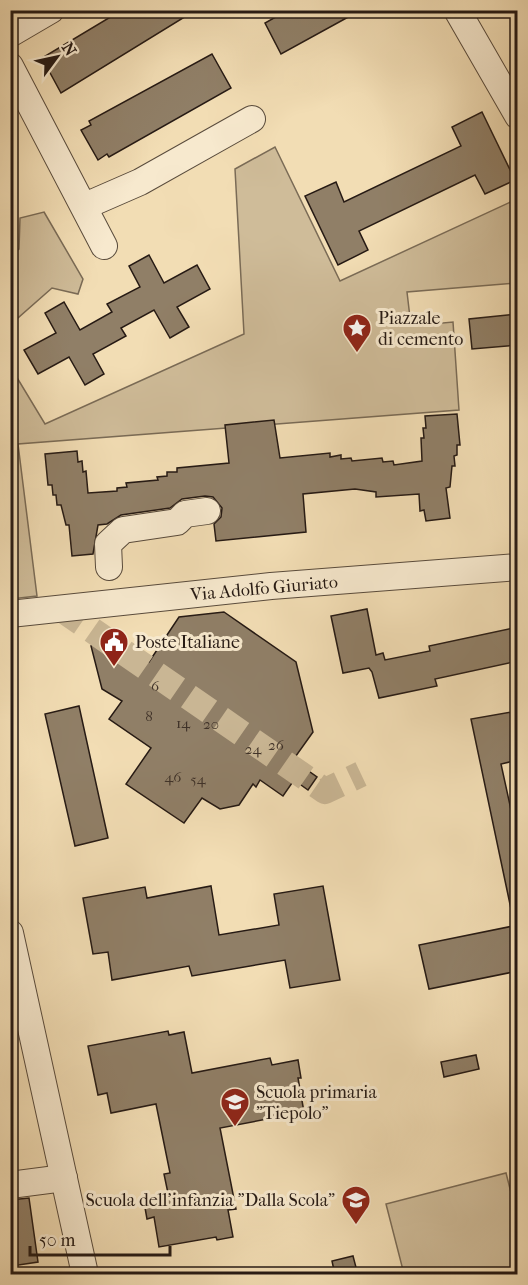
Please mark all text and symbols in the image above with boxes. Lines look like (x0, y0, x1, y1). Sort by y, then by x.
north arrow (27, 27, 87, 87)
text: N (58, 39, 81, 60)
place label: Piazzale di cemento (378, 308, 463, 350)
place icon: Piazzale di cemento (341, 312, 373, 354)
street label: Via Adolfo Giuriato (188, 572, 339, 606)
public building icon: Poste Italiane (98, 626, 130, 668)
place label: Poste Italiane (135, 632, 240, 653)
house number: 6 (151, 677, 160, 695)
house number: 8 (145, 707, 153, 725)
house number: 14 (176, 714, 191, 732)
house number: 20 (203, 715, 219, 733)
house number: 26 (268, 736, 285, 754)
house number: 24 (245, 740, 262, 758)
house number: 46 (165, 768, 182, 786)
house number: 54 (190, 770, 207, 788)
place label: Scuola primaria "Tiepolo" (256, 1082, 377, 1124)
school or university icon: Scuola primaria "Tiepolo" (219, 1086, 251, 1128)
school or university icon: Scuola dell'infanzia "Dalla Scola" (340, 1184, 372, 1226)
place label: Scuola dell'infanzia "Dalla Scola" (86, 1190, 335, 1211)
scale bar (30, 1219, 170, 1257)
text: 50 m (39, 1230, 76, 1251)

